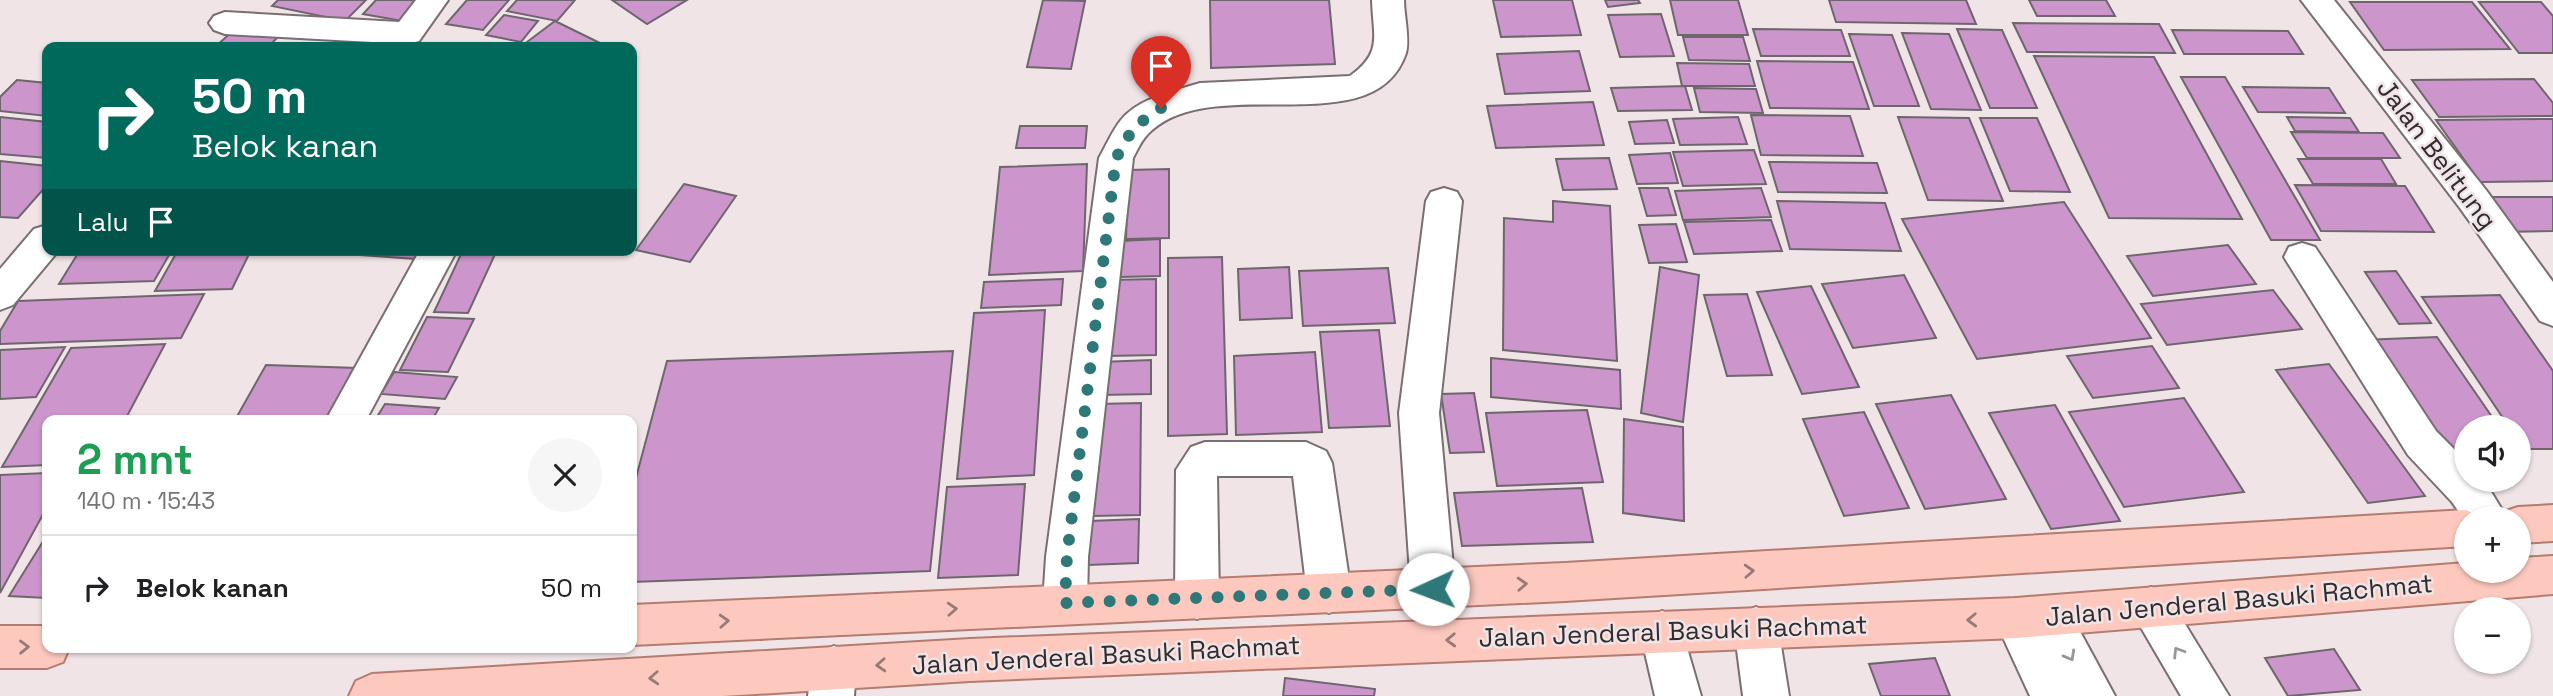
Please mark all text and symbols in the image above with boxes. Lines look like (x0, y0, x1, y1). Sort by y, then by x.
pin (1131, 36, 1191, 108)
icon: arrive (1142, 47, 1180, 85)
text: 50 m (192, 65, 307, 127)
icon: right (77, 70, 168, 161)
street label: Jalan Belitung (2369, 72, 2505, 236)
text: Belok kanan (192, 126, 378, 166)
icon: arrive (142, 203, 180, 241)
text: Lalu (77, 205, 128, 239)
map controls (2454, 415, 2531, 674)
button: sound (2454, 415, 2531, 492)
text: 2 mnt (77, 433, 193, 486)
button: close (528, 438, 602, 512)
text: 140 m · 15:43 (77, 486, 215, 516)
button: + (2454, 506, 2531, 583)
position arrow (1396, 552, 1470, 626)
one-way arrow (1743, 564, 1754, 579)
street label: Jalan Jenderal Basuki Rachmat (2044, 566, 2434, 634)
icon: right (77, 569, 115, 607)
text: Belok kanan (136, 571, 289, 605)
text: 50 m (541, 571, 602, 605)
one-way arrow (1516, 577, 1527, 592)
button: − (2454, 597, 2531, 674)
one-way arrow (946, 602, 957, 617)
street label: Jalan Jenderal Basuki Rachmat (1478, 607, 1868, 655)
one-way arrow (1966, 612, 1977, 627)
one-way arrow (719, 613, 730, 628)
street label: Jalan Jenderal Basuki Rachmat (911, 628, 1301, 682)
one-way arrow (1445, 632, 1456, 647)
one-way arrow (19, 639, 29, 655)
one-way arrow (2174, 646, 2187, 659)
one-way arrow (2062, 649, 2075, 661)
one-way arrow (875, 657, 886, 672)
one-way arrow (648, 670, 659, 685)

